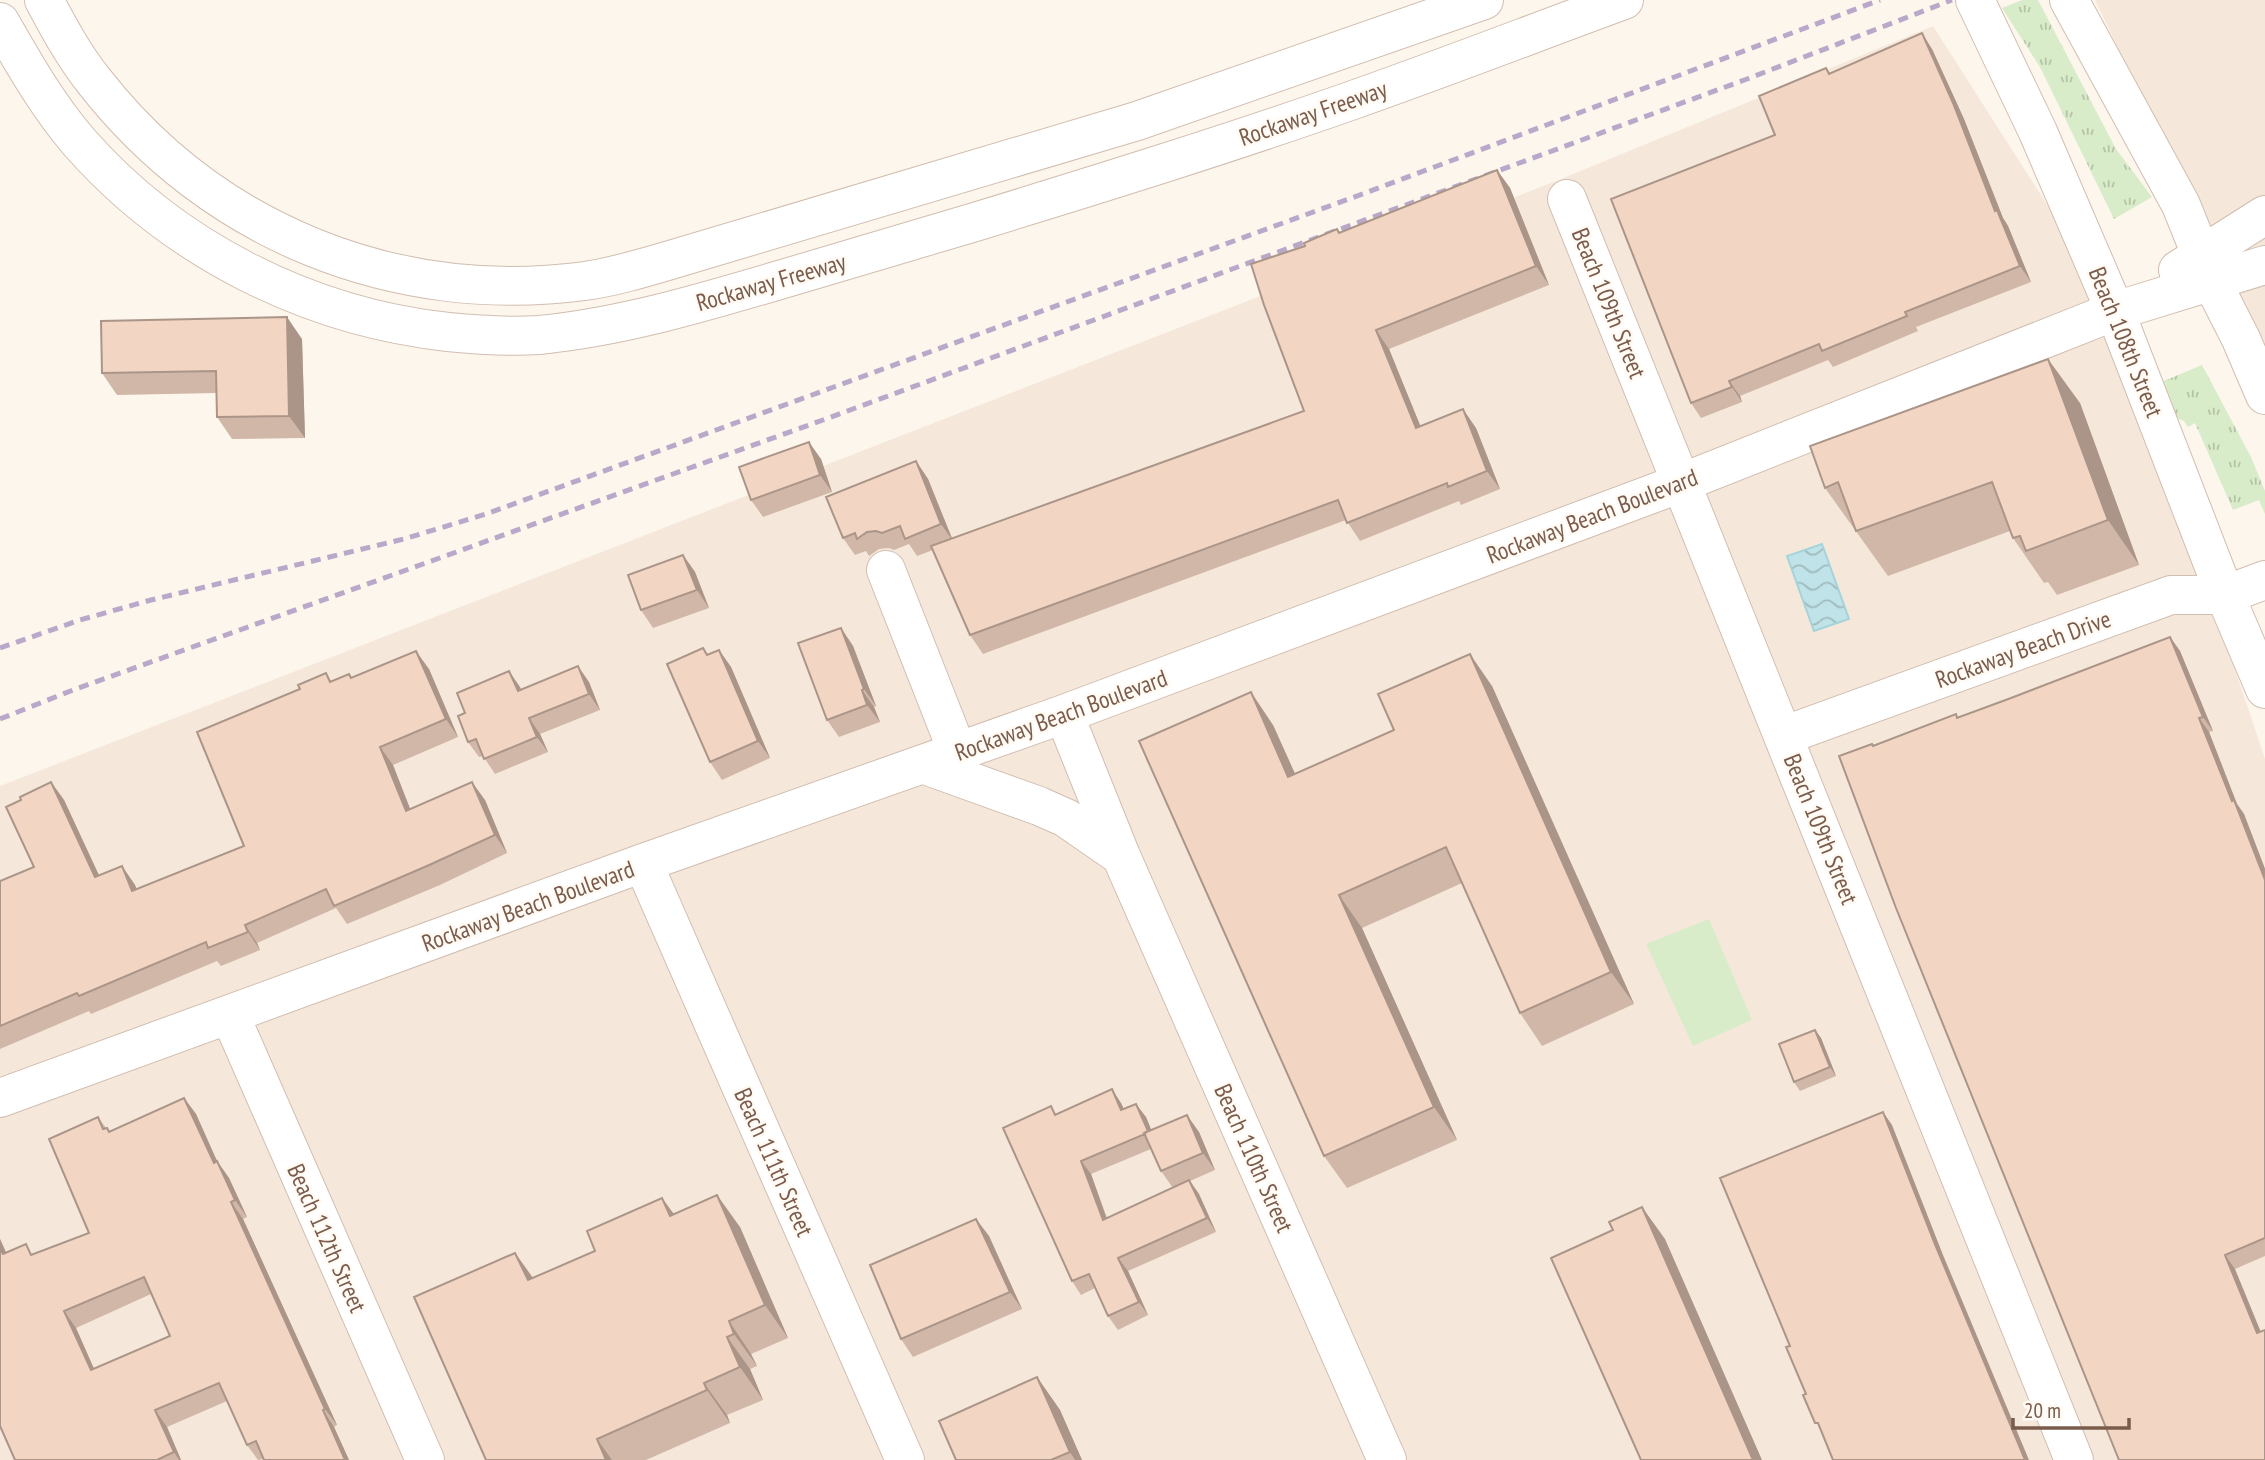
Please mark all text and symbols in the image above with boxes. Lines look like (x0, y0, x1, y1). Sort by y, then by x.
street label: Rockaway Freeway (1235, 73, 1391, 153)
street label: Beach 109th Street (1565, 223, 1653, 383)
street label: Rockaway Freeway (693, 246, 849, 318)
street label: Beach 108th Street (2082, 262, 2170, 422)
street label: Rockaway Beach Boulevard (1482, 461, 1702, 571)
street label: Rockaway Beach Drive (1931, 603, 2115, 695)
street label: Rockaway Beach Boulevard (951, 662, 1171, 768)
street label: Beach 109th Street (1777, 749, 1865, 909)
street label: Rockaway Beach Boulevard (418, 853, 638, 959)
street label: Beach 110th Street (1207, 1079, 1301, 1237)
street label: Beach 111th Street (727, 1083, 821, 1241)
street label: Beach 112th Street (280, 1159, 374, 1317)
scale bar (2013, 1386, 2128, 1430)
text: 20 m (2024, 1397, 2061, 1424)

